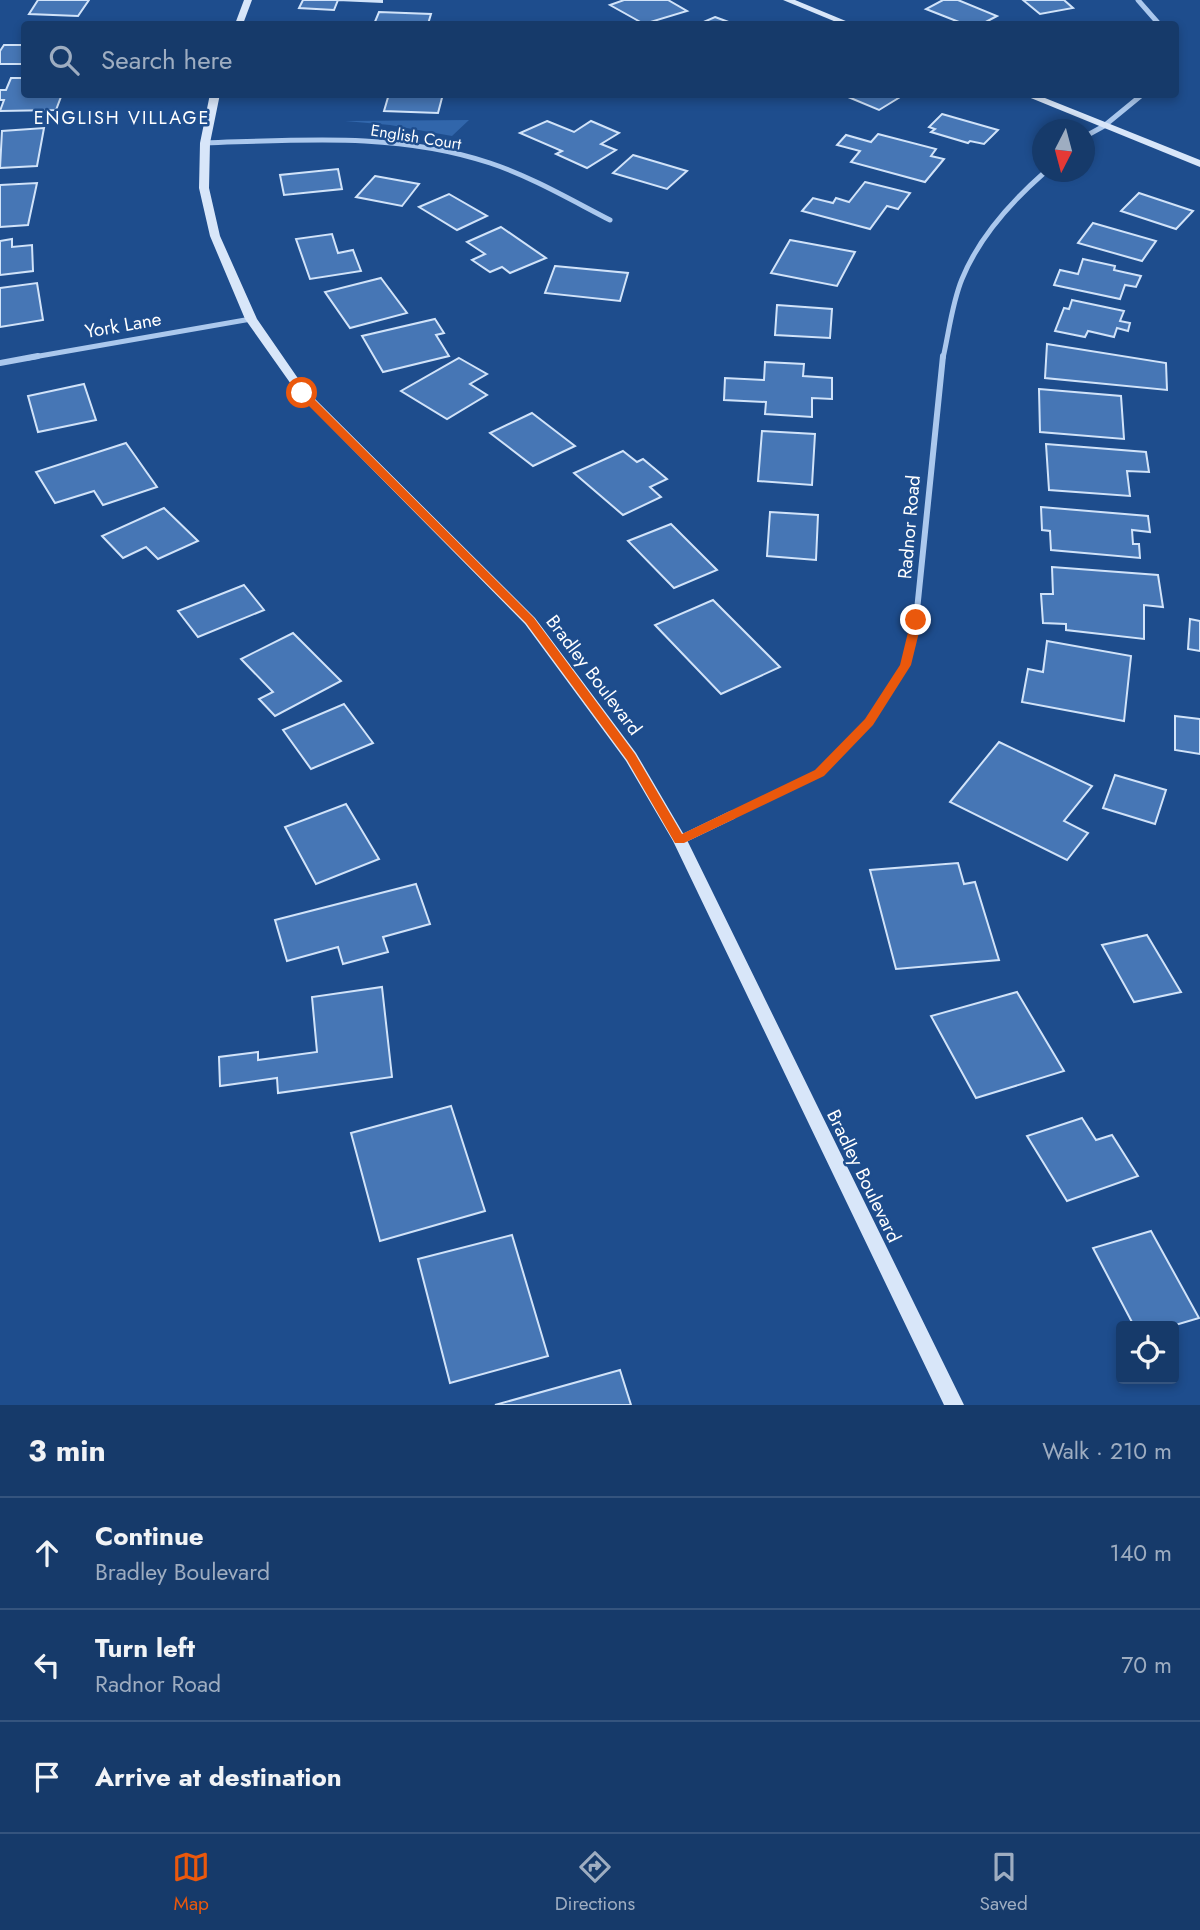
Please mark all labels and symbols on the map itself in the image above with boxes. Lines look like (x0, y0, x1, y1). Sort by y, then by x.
district label: ENGLISH VILLAGE (34, 105, 210, 131)
street label: English Court (369, 119, 463, 156)
north arrow (1032, 119, 1095, 182)
street label: York Lane (83, 305, 164, 345)
route start (286, 377, 317, 408)
street label: Radnor Road (891, 474, 927, 580)
route end (900, 604, 931, 635)
street label: Bradley Boulevard (540, 609, 648, 741)
street label: Bradley Boulevard (820, 1105, 908, 1247)

